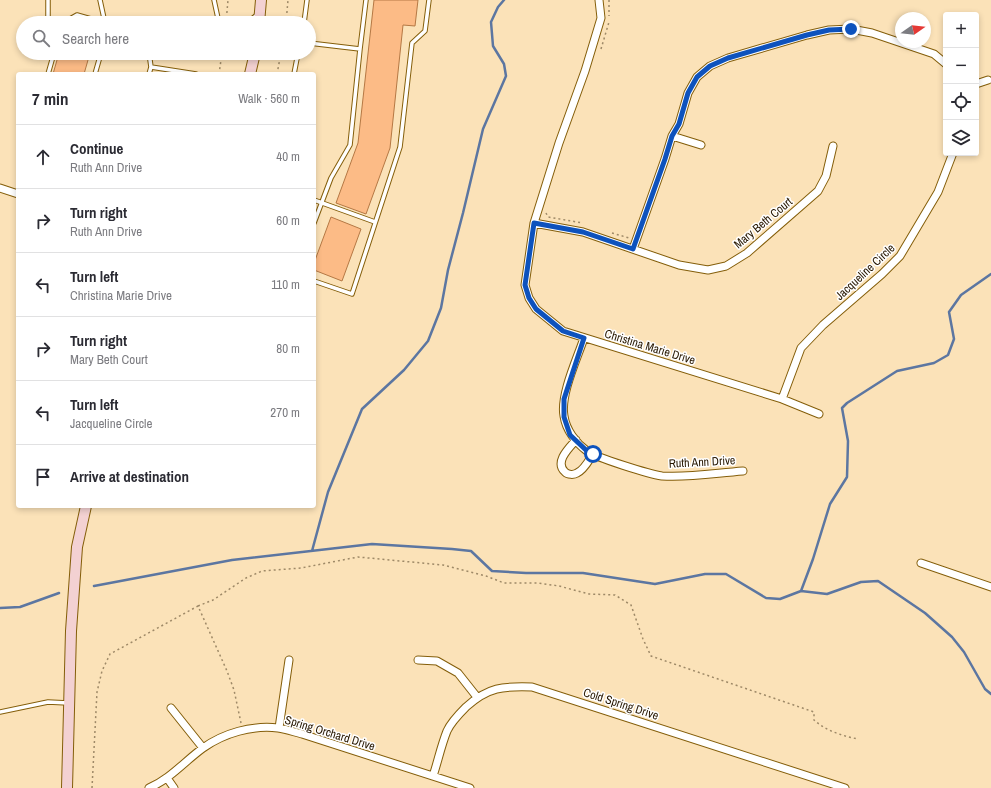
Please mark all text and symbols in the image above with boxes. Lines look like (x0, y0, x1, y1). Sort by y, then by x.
north arrow (895, 12, 931, 48)
map controls (943, 12, 979, 156)
button: + (943, 12, 979, 48)
search box (16, 16, 316, 60)
route end (842, 20, 860, 38)
icon: search (30, 27, 52, 49)
text: Search here (62, 28, 129, 49)
button: − (943, 48, 979, 84)
button: locate (943, 84, 979, 120)
text: 7 min (32, 87, 68, 110)
text: Walk · 560 m (238, 90, 300, 107)
button: layers (943, 120, 979, 156)
text: Continue (70, 138, 123, 159)
icon: ahead (32, 146, 54, 168)
text: 40 m (276, 148, 300, 165)
text: Ruth Ann Drive (70, 159, 142, 176)
street label: Mary Beth Court (730, 194, 796, 252)
text: Turn right (70, 202, 127, 223)
icon: right (32, 210, 54, 232)
text: 60 m (276, 212, 300, 229)
text: Ruth Ann Drive (70, 223, 142, 240)
street label: Jacqueline Circle (832, 240, 898, 304)
text: Turn left (70, 266, 118, 287)
icon: left (32, 274, 54, 296)
text: 110 m (271, 276, 300, 293)
text: Christina Marie Drive (70, 287, 172, 304)
street label: Christina Marie Drive (603, 326, 697, 368)
text: Turn right (70, 330, 127, 351)
icon: right (32, 338, 54, 360)
text: 80 m (276, 340, 300, 357)
text: Mary Beth Court (70, 351, 148, 368)
text: Turn left (70, 394, 118, 415)
icon: left (32, 402, 54, 424)
text: 270 m (270, 404, 300, 421)
text: Jacqueline Circle (70, 415, 152, 432)
route start (584, 445, 602, 463)
street label: Ruth Ann Drive (668, 452, 736, 472)
icon: arrive (32, 466, 54, 488)
text: Arrive at destination (70, 466, 189, 487)
street label: Cold Spring Drive (581, 684, 661, 724)
street label: Spring Orchard Drive (283, 712, 377, 754)

